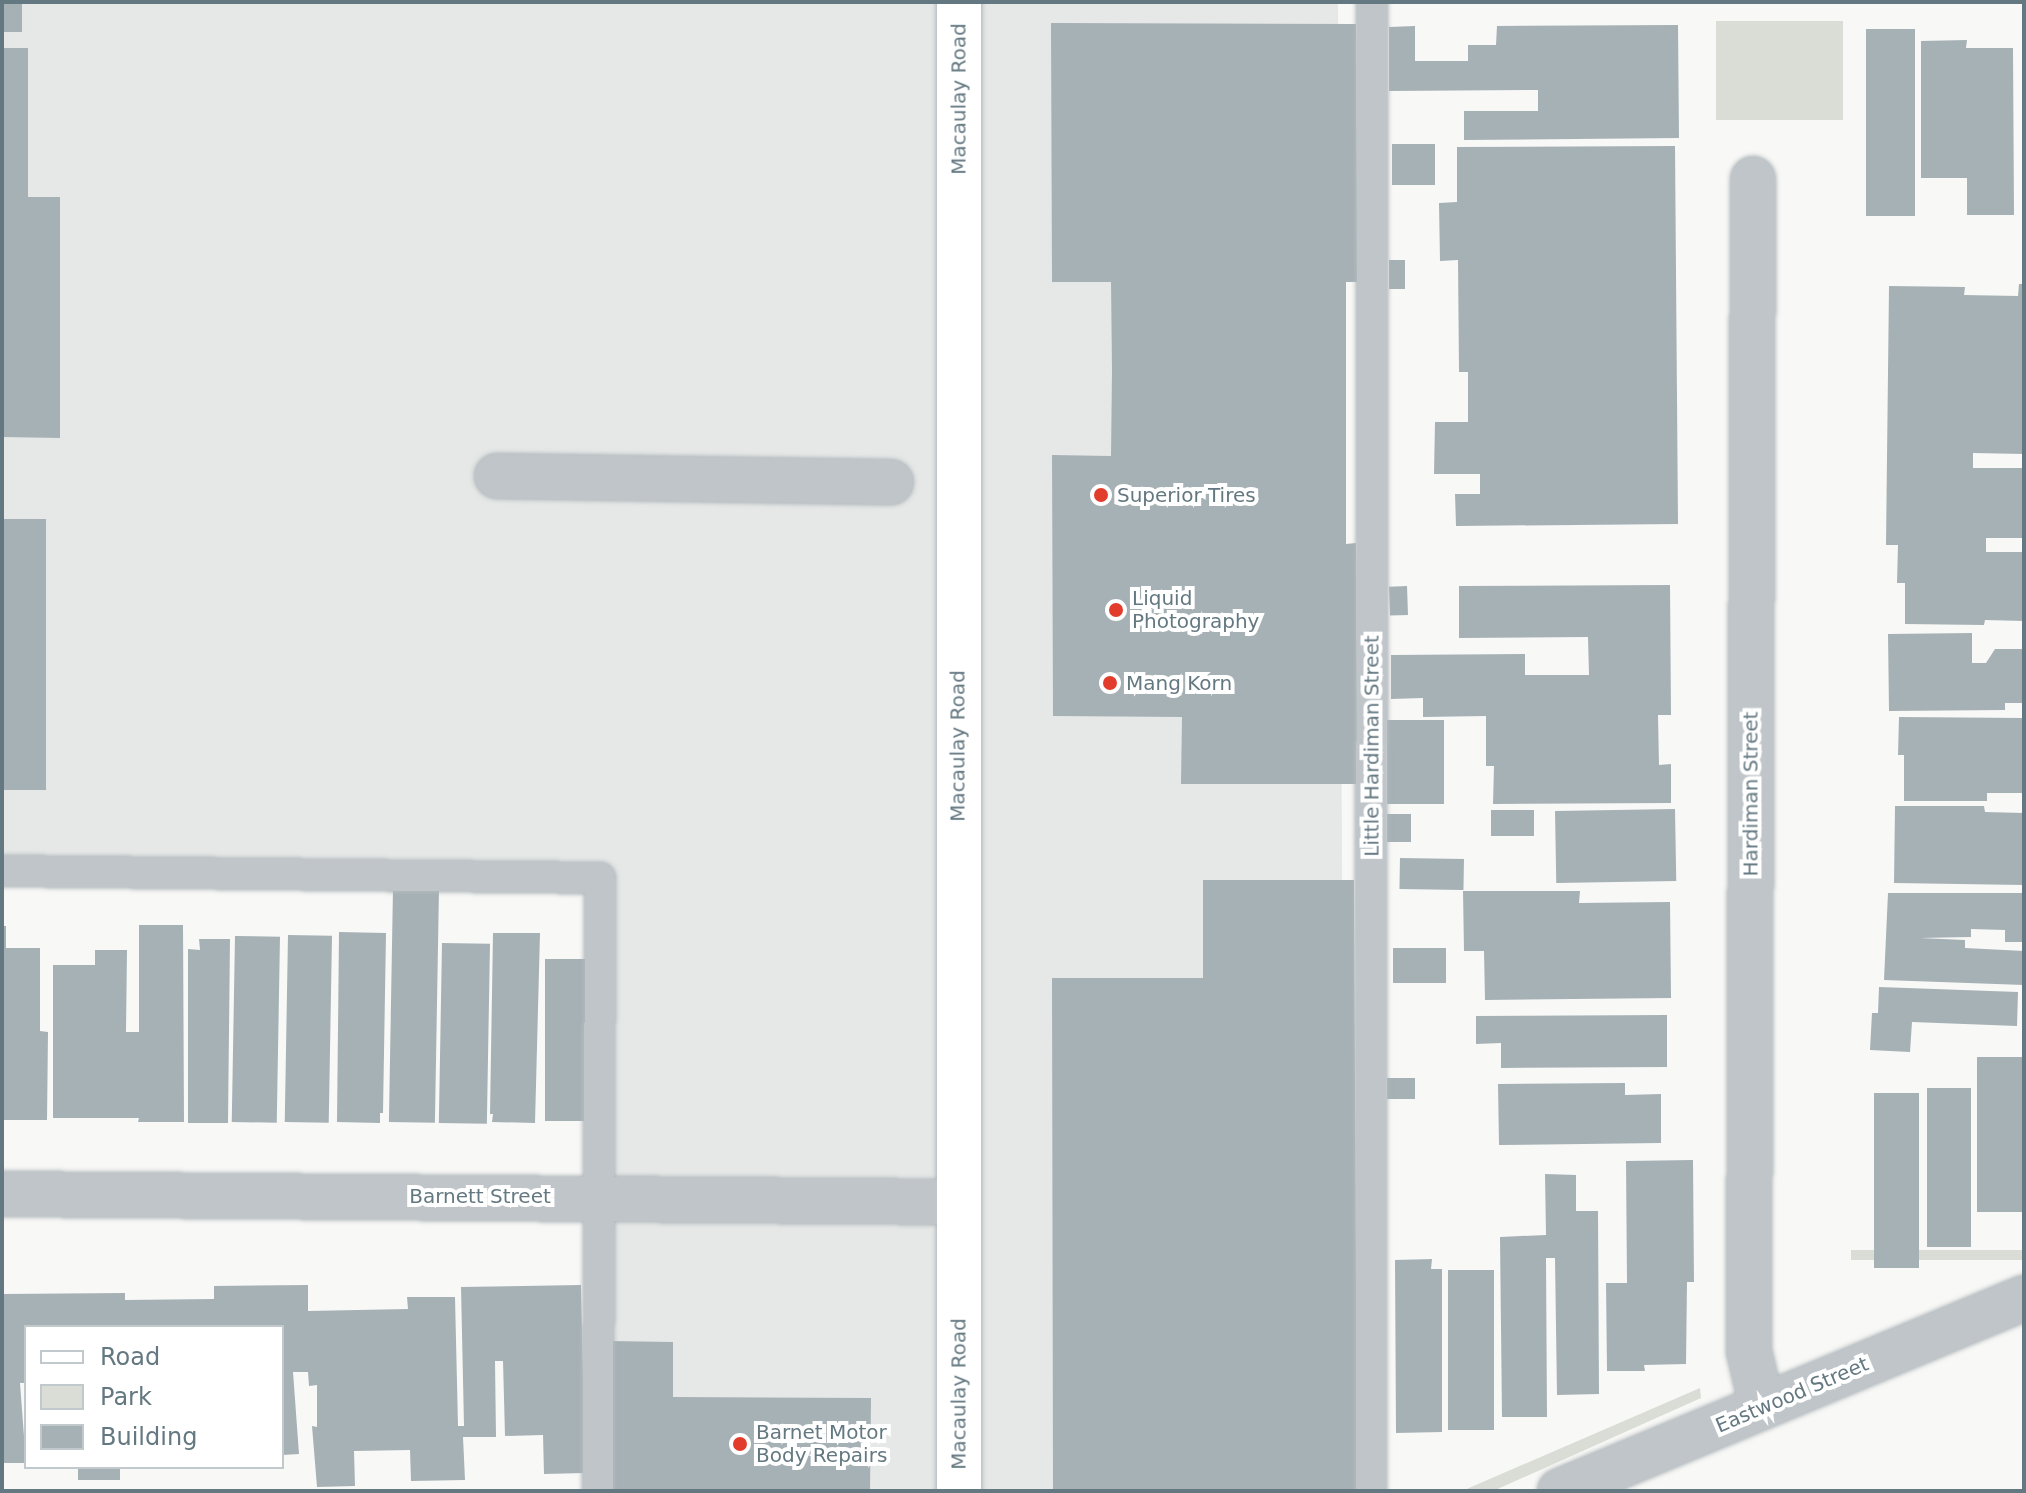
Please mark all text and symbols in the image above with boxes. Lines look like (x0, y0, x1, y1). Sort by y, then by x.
street label: Macaulay Road (947, 23, 971, 175)
place label: Superior Tires (1117, 483, 1256, 507)
marker: Superior Tires (1092, 486, 1110, 504)
place label: Liquid Photography (1132, 586, 1259, 633)
marker: Liquid Photography (1107, 601, 1125, 619)
street label: Little Hardiman Street (1360, 635, 1384, 857)
street label: Macaulay Road (946, 670, 970, 822)
place label: Mang Korn (1126, 671, 1232, 695)
marker: Mang Korn (1101, 674, 1119, 692)
street label: Hardiman Street (1739, 712, 1763, 876)
street label: Barnett Street (409, 1184, 551, 1208)
street label: Macaulay Road (947, 1318, 971, 1470)
legend (24, 1325, 284, 1469)
text: Road (100, 1343, 160, 1371)
street label: Eastwood Street (1712, 1352, 1872, 1438)
text: Park (100, 1383, 152, 1411)
place label: Barnet Motor Body Repairs (756, 1420, 887, 1467)
text: Building (100, 1423, 197, 1451)
marker: Barnet Motor Body Repairs (731, 1435, 749, 1453)

